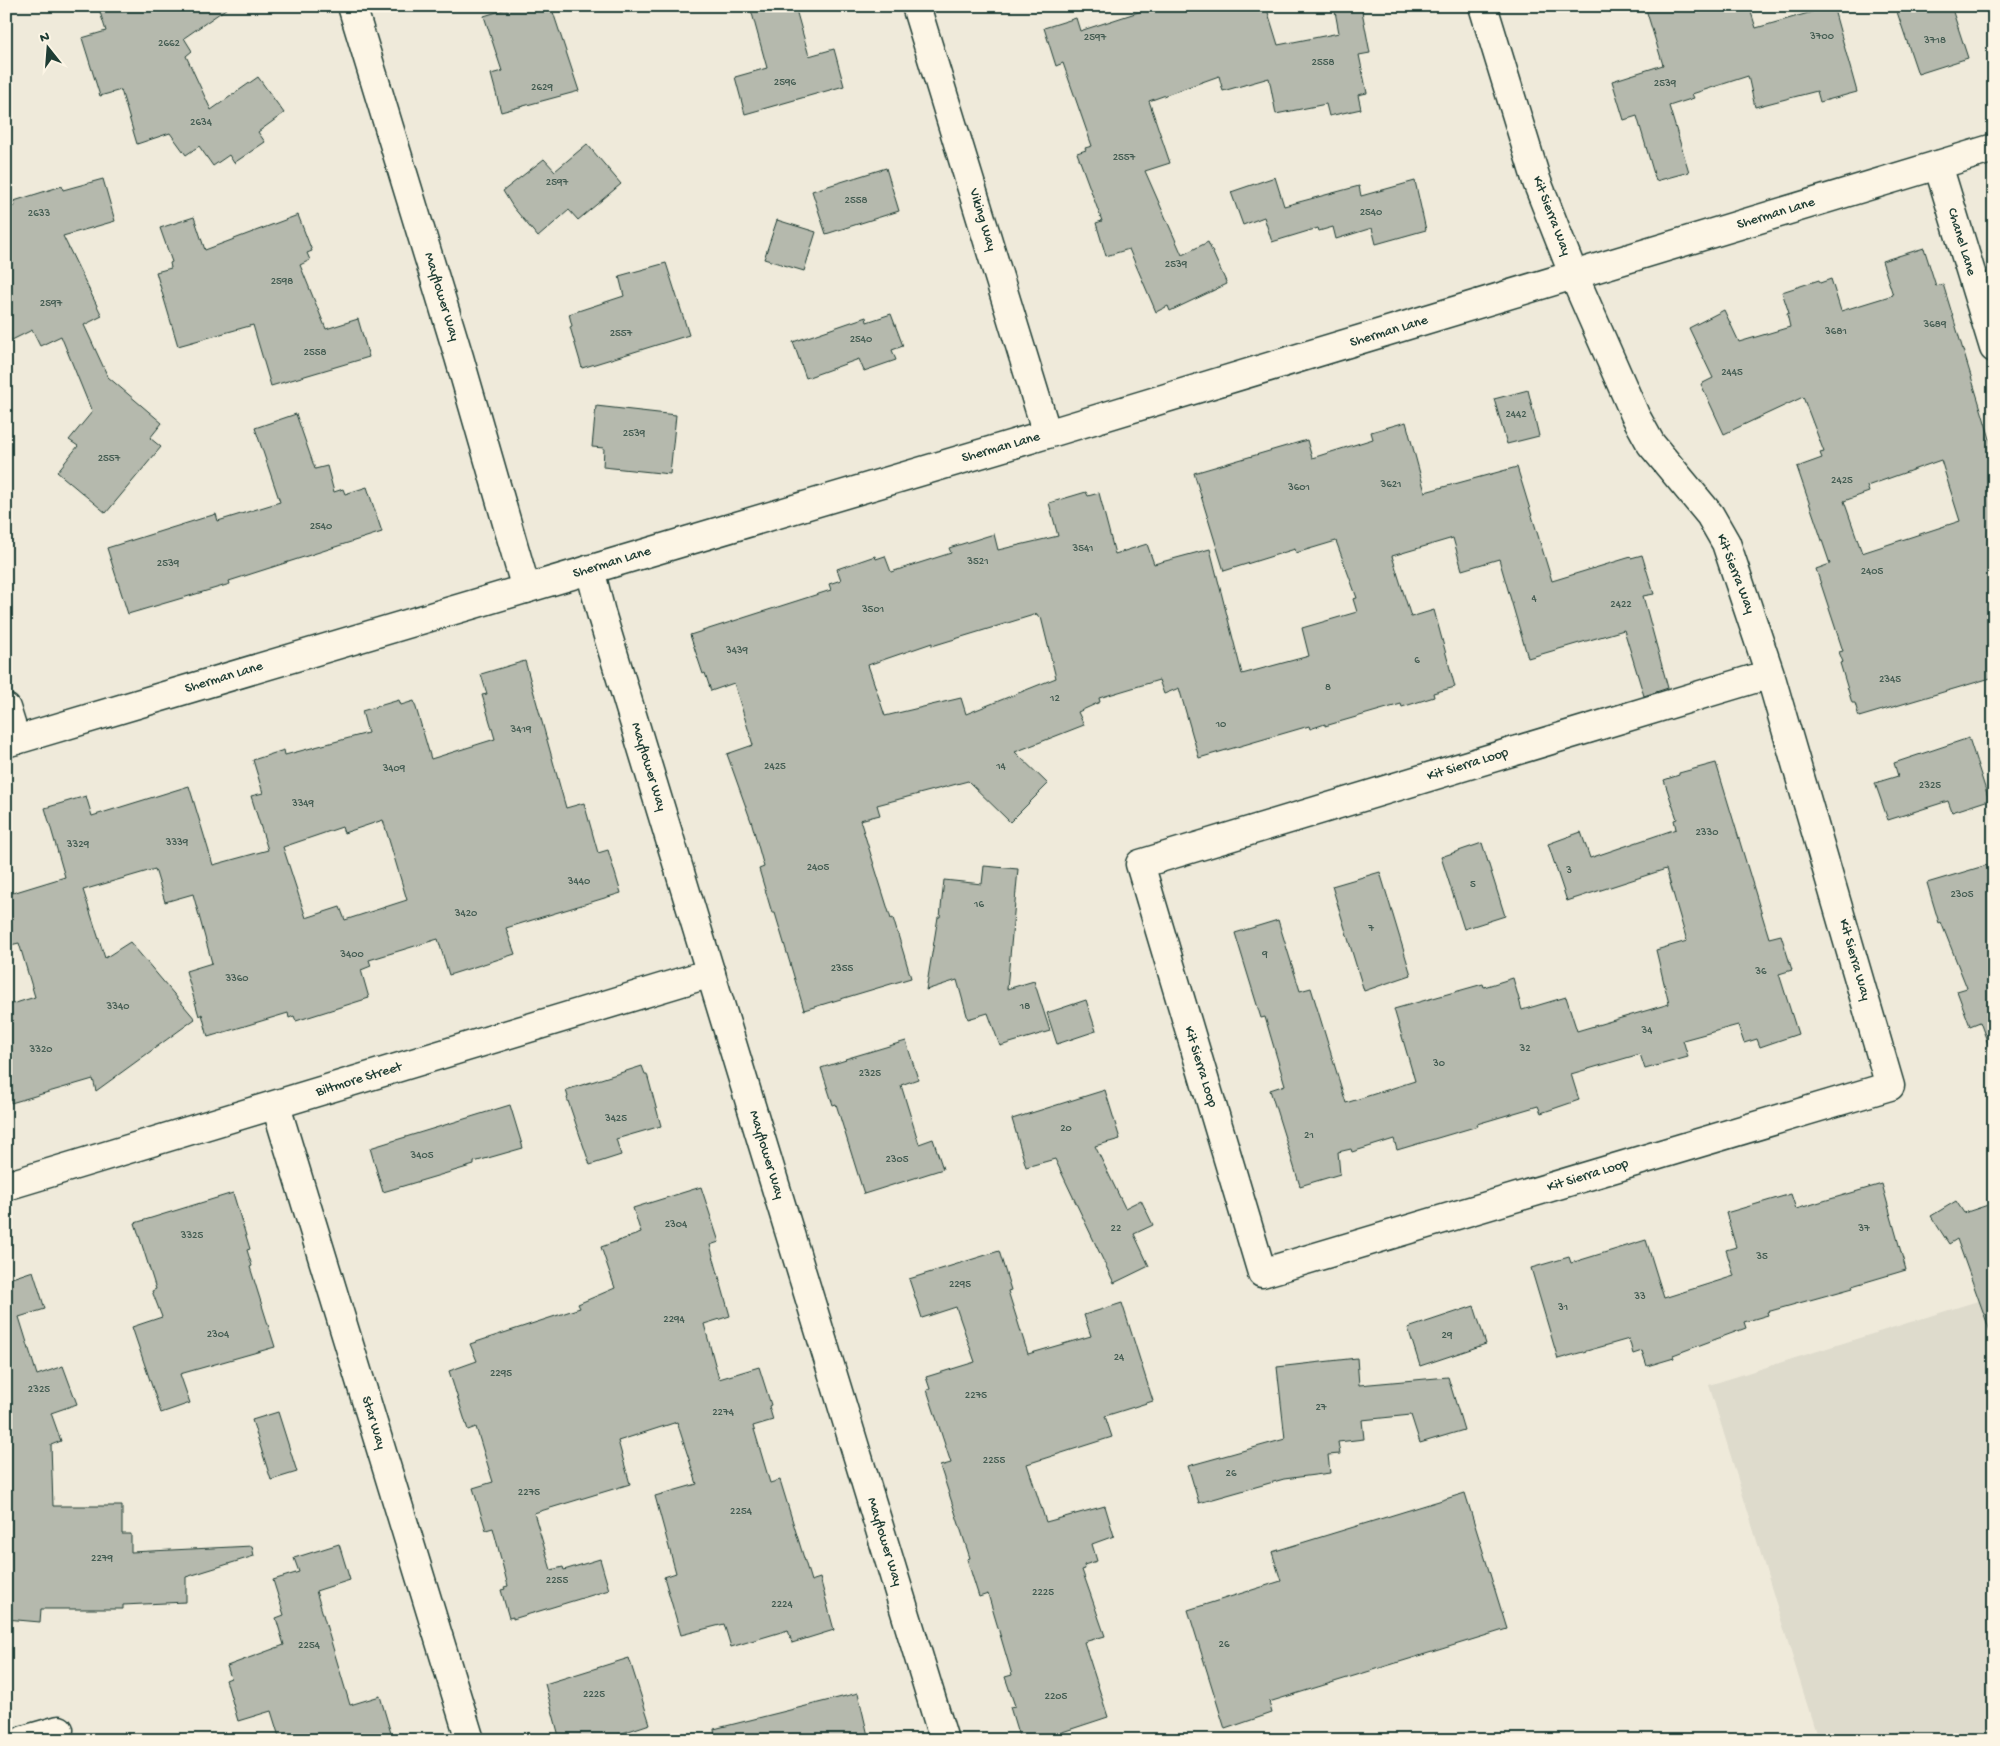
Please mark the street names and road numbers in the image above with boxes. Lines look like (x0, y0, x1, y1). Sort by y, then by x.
street label: Kit Sierra Way (1528, 174, 1574, 258)
street label: Viking Way (964, 186, 1000, 253)
street label: Sherman Lane (1735, 194, 1818, 234)
street label: Chanel Lane (1943, 206, 1980, 279)
street label: Mayflower Way (419, 251, 463, 344)
street label: Sherman Lane (1348, 312, 1431, 352)
street label: Sherman Lane (960, 429, 1043, 467)
street label: Kit Sierra Way (1712, 532, 1758, 616)
street label: Sherman Lane (571, 543, 654, 583)
street label: Sherman Lane (183, 658, 266, 698)
street label: Mayflower Way (626, 721, 670, 814)
street label: Kit Sierra Loop (1425, 745, 1511, 785)
street label: Kit Sierra Way (1834, 917, 1874, 1003)
street label: Kit Sierra Loop (1180, 1024, 1220, 1110)
street label: Biltmore Street (313, 1058, 405, 1101)
street label: Mayflower Way (744, 1109, 788, 1202)
street label: Kit Sierra Loop (1545, 1156, 1631, 1196)
street label: Star Way (357, 1394, 389, 1452)
street label: Mayflower Way (862, 1496, 906, 1589)

